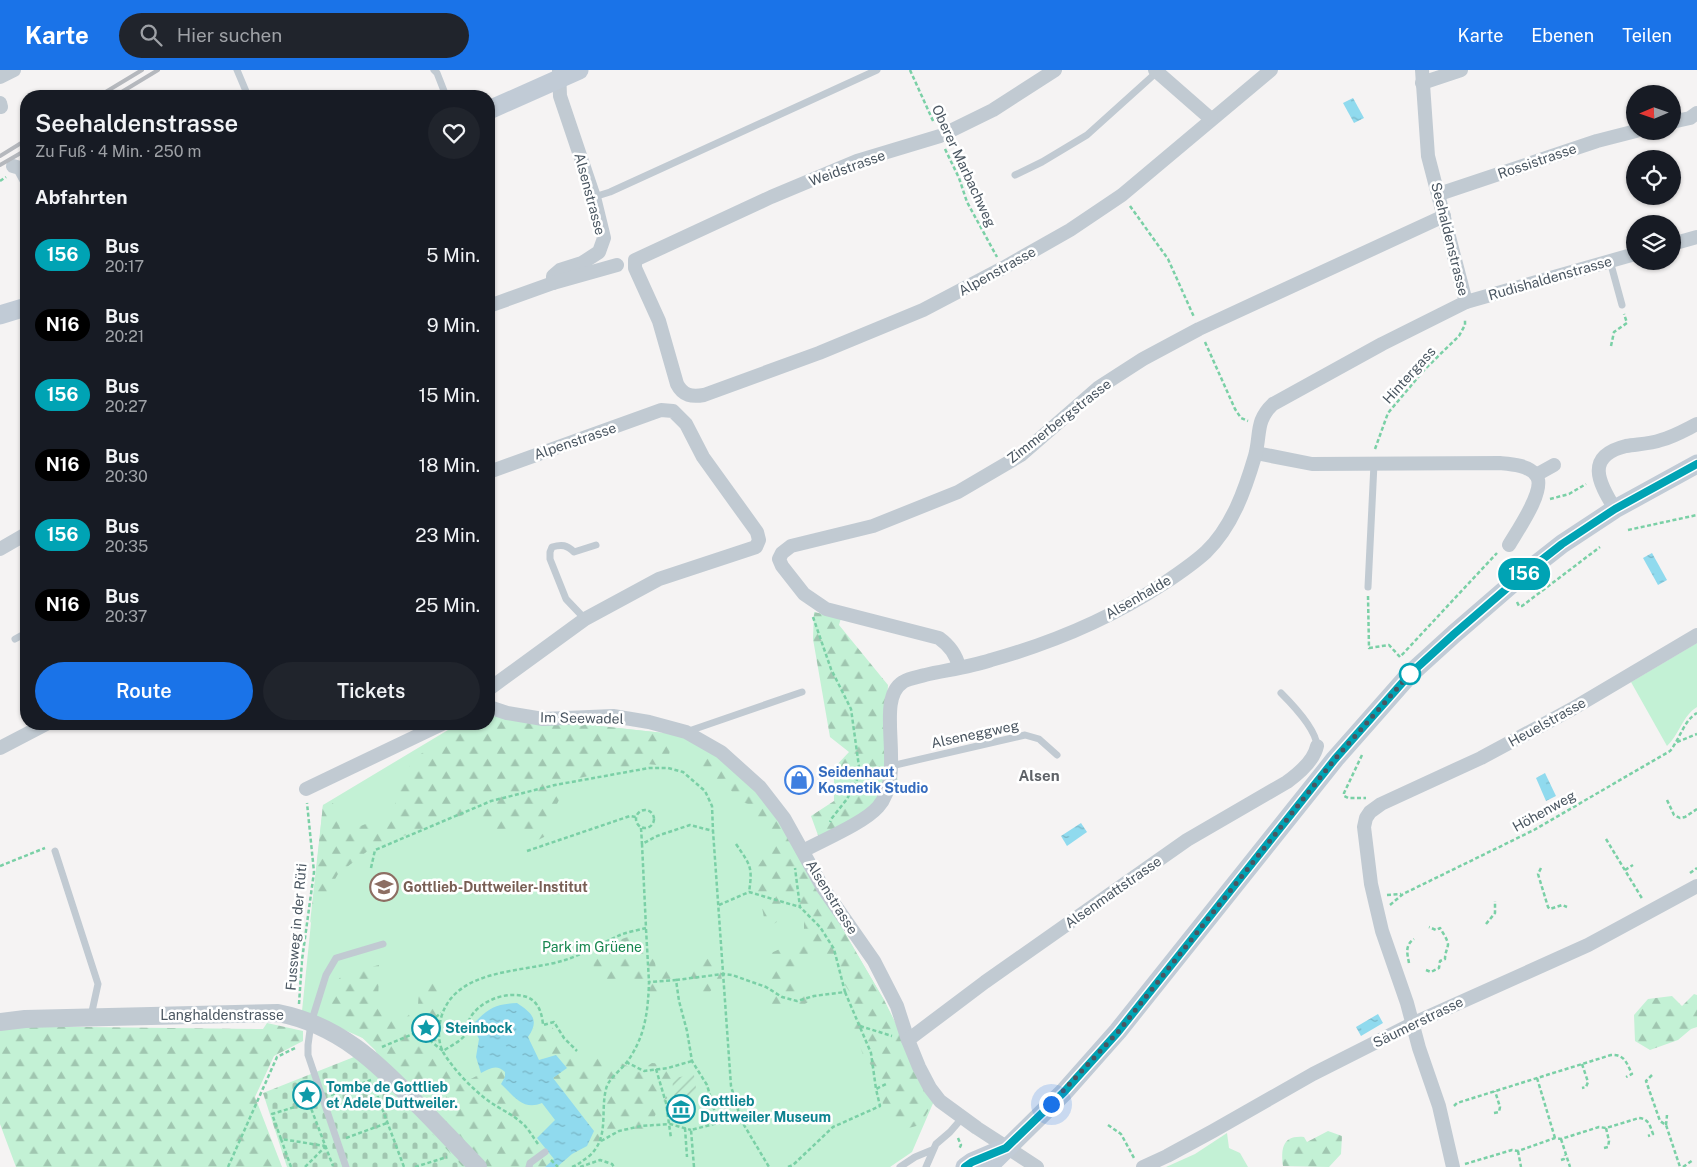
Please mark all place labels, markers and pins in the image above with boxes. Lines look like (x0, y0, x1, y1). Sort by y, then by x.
unlabelled marker (1399, 663, 1421, 685)
place label: Seidenhaut Kosmetik Studio (818, 764, 928, 796)
shop icon: Seidenhaut Kosmetik Studio (784, 765, 814, 795)
school or university icon: Gottlieb-Duttweiler-Institut (369, 872, 399, 902)
place label: Gottlieb-Duttweiler-Institut (403, 879, 588, 895)
place icon: Steinbock (411, 1013, 441, 1043)
place label: Steinbock (445, 1020, 513, 1036)
place label: Tombe de Gottlieb et Adele Duttweiler. (326, 1079, 458, 1111)
place icon: Tombe de Gottlieb et Adele Duttweiler. (292, 1080, 322, 1110)
place label: Gottlieb Duttweiler Museum (700, 1093, 831, 1125)
museum icon: Gottlieb Duttweiler Museum (666, 1094, 696, 1124)

